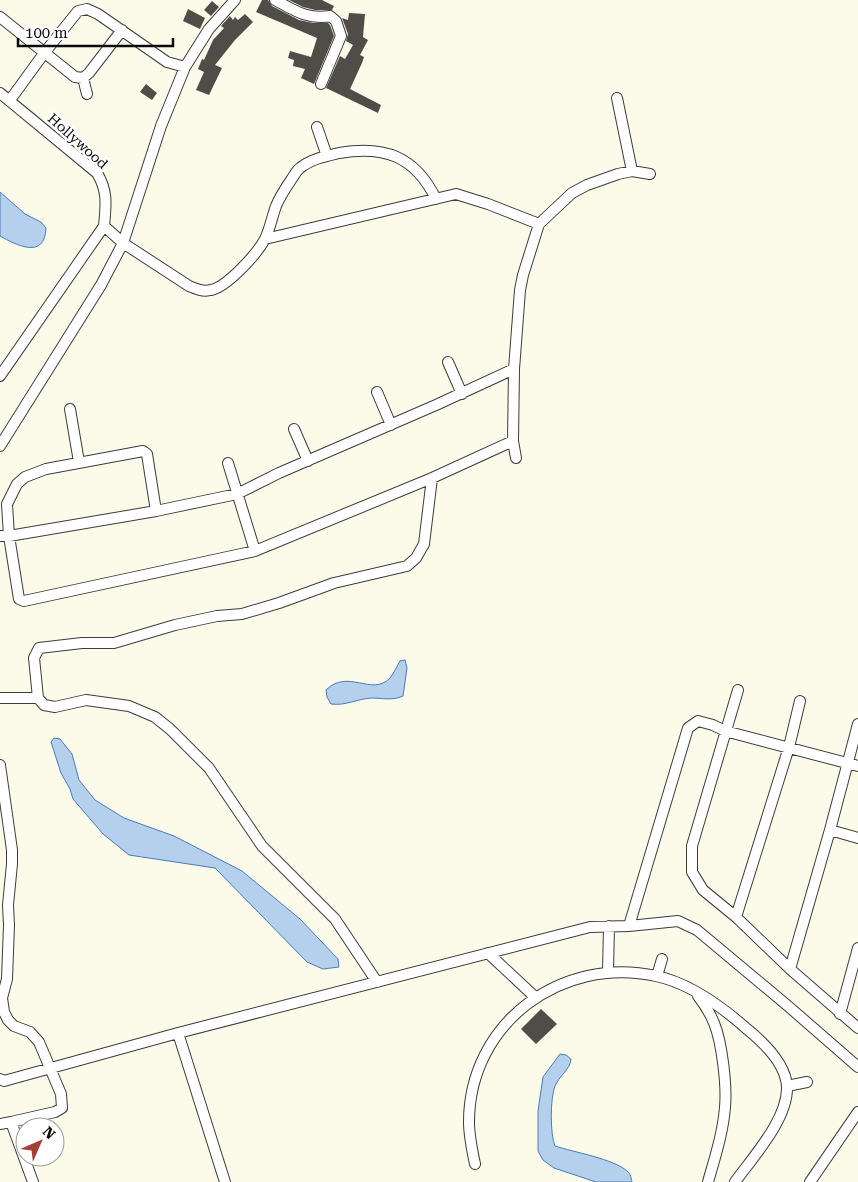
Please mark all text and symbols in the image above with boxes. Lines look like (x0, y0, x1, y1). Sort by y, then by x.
scale bar (18, 15, 172, 47)
text: 100 m (25, 24, 68, 42)
street label: Hollywood (45, 110, 111, 172)
north arrow (15, 1117, 65, 1167)
text: N (40, 1123, 59, 1142)

